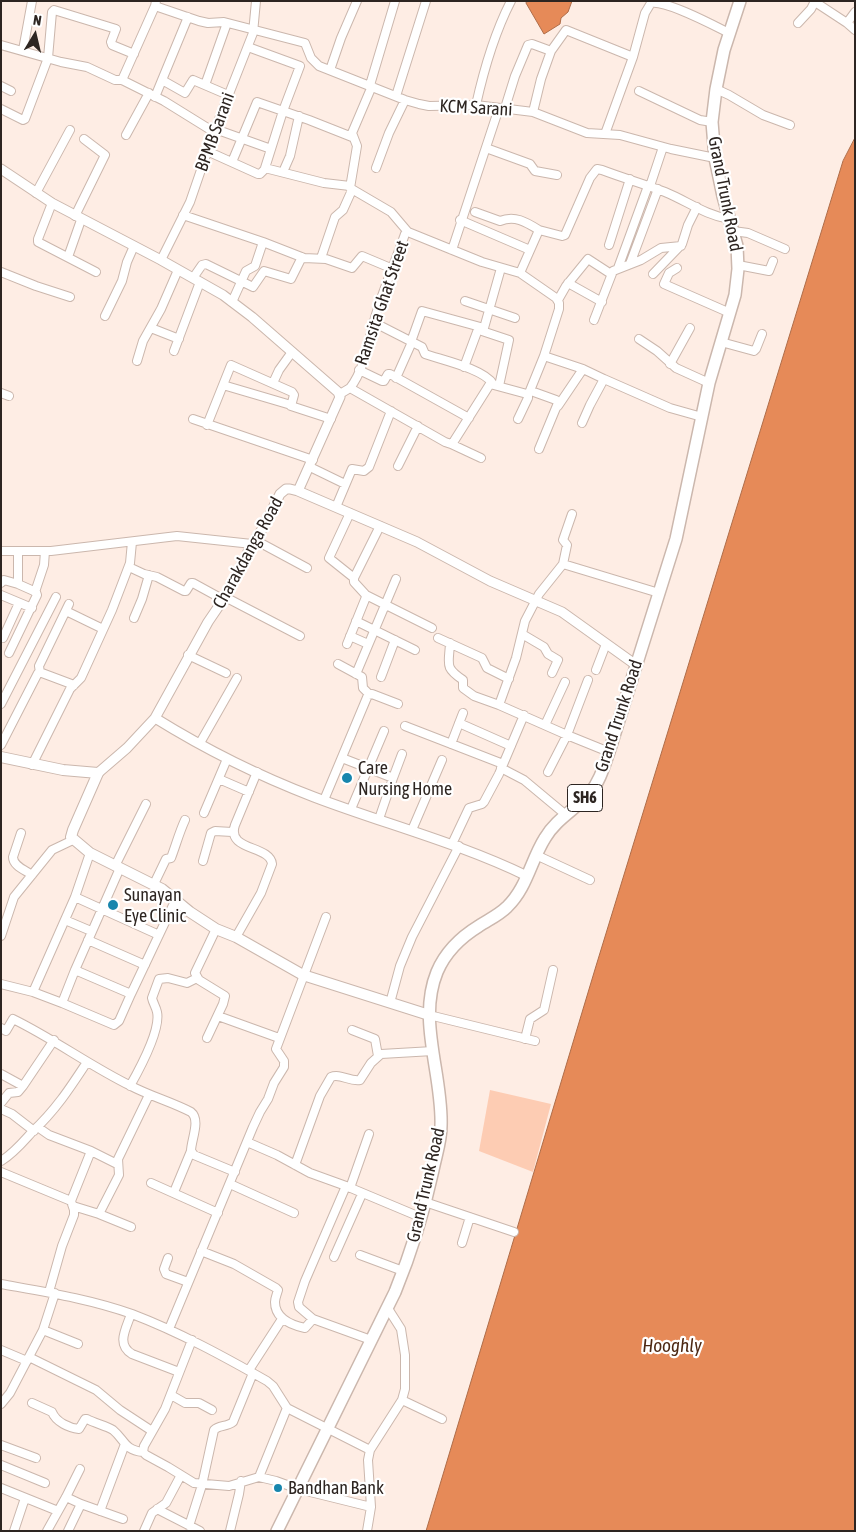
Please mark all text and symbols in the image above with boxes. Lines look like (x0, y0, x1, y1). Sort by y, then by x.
north arrow (10, 10, 60, 60)
text: N (32, 12, 43, 29)
street label: BPMB Sarani (191, 90, 239, 174)
street label: KCM Sarani (439, 95, 513, 121)
street label: Grand Trunk Road (703, 135, 747, 253)
street label: Ramsita Ghat Street (351, 238, 413, 368)
street label: Charakdanga Road (208, 493, 288, 613)
street label: Grand Trunk Road (591, 657, 647, 775)
place label: Care Nursing Home (358, 757, 452, 800)
marker: Care Nursing Home (340, 771, 354, 785)
road number: SH6 (568, 784, 602, 811)
place label: Sunayan Eye Clinic (124, 884, 186, 926)
marker: Sunayan Eye Clinic (106, 898, 120, 912)
street label: Grand Trunk Road (402, 1126, 450, 1244)
water label: Hooghly (642, 1335, 702, 1357)
place label: Bandhan Bank (288, 1477, 384, 1499)
marker: Bandhan Bank (272, 1482, 284, 1494)

